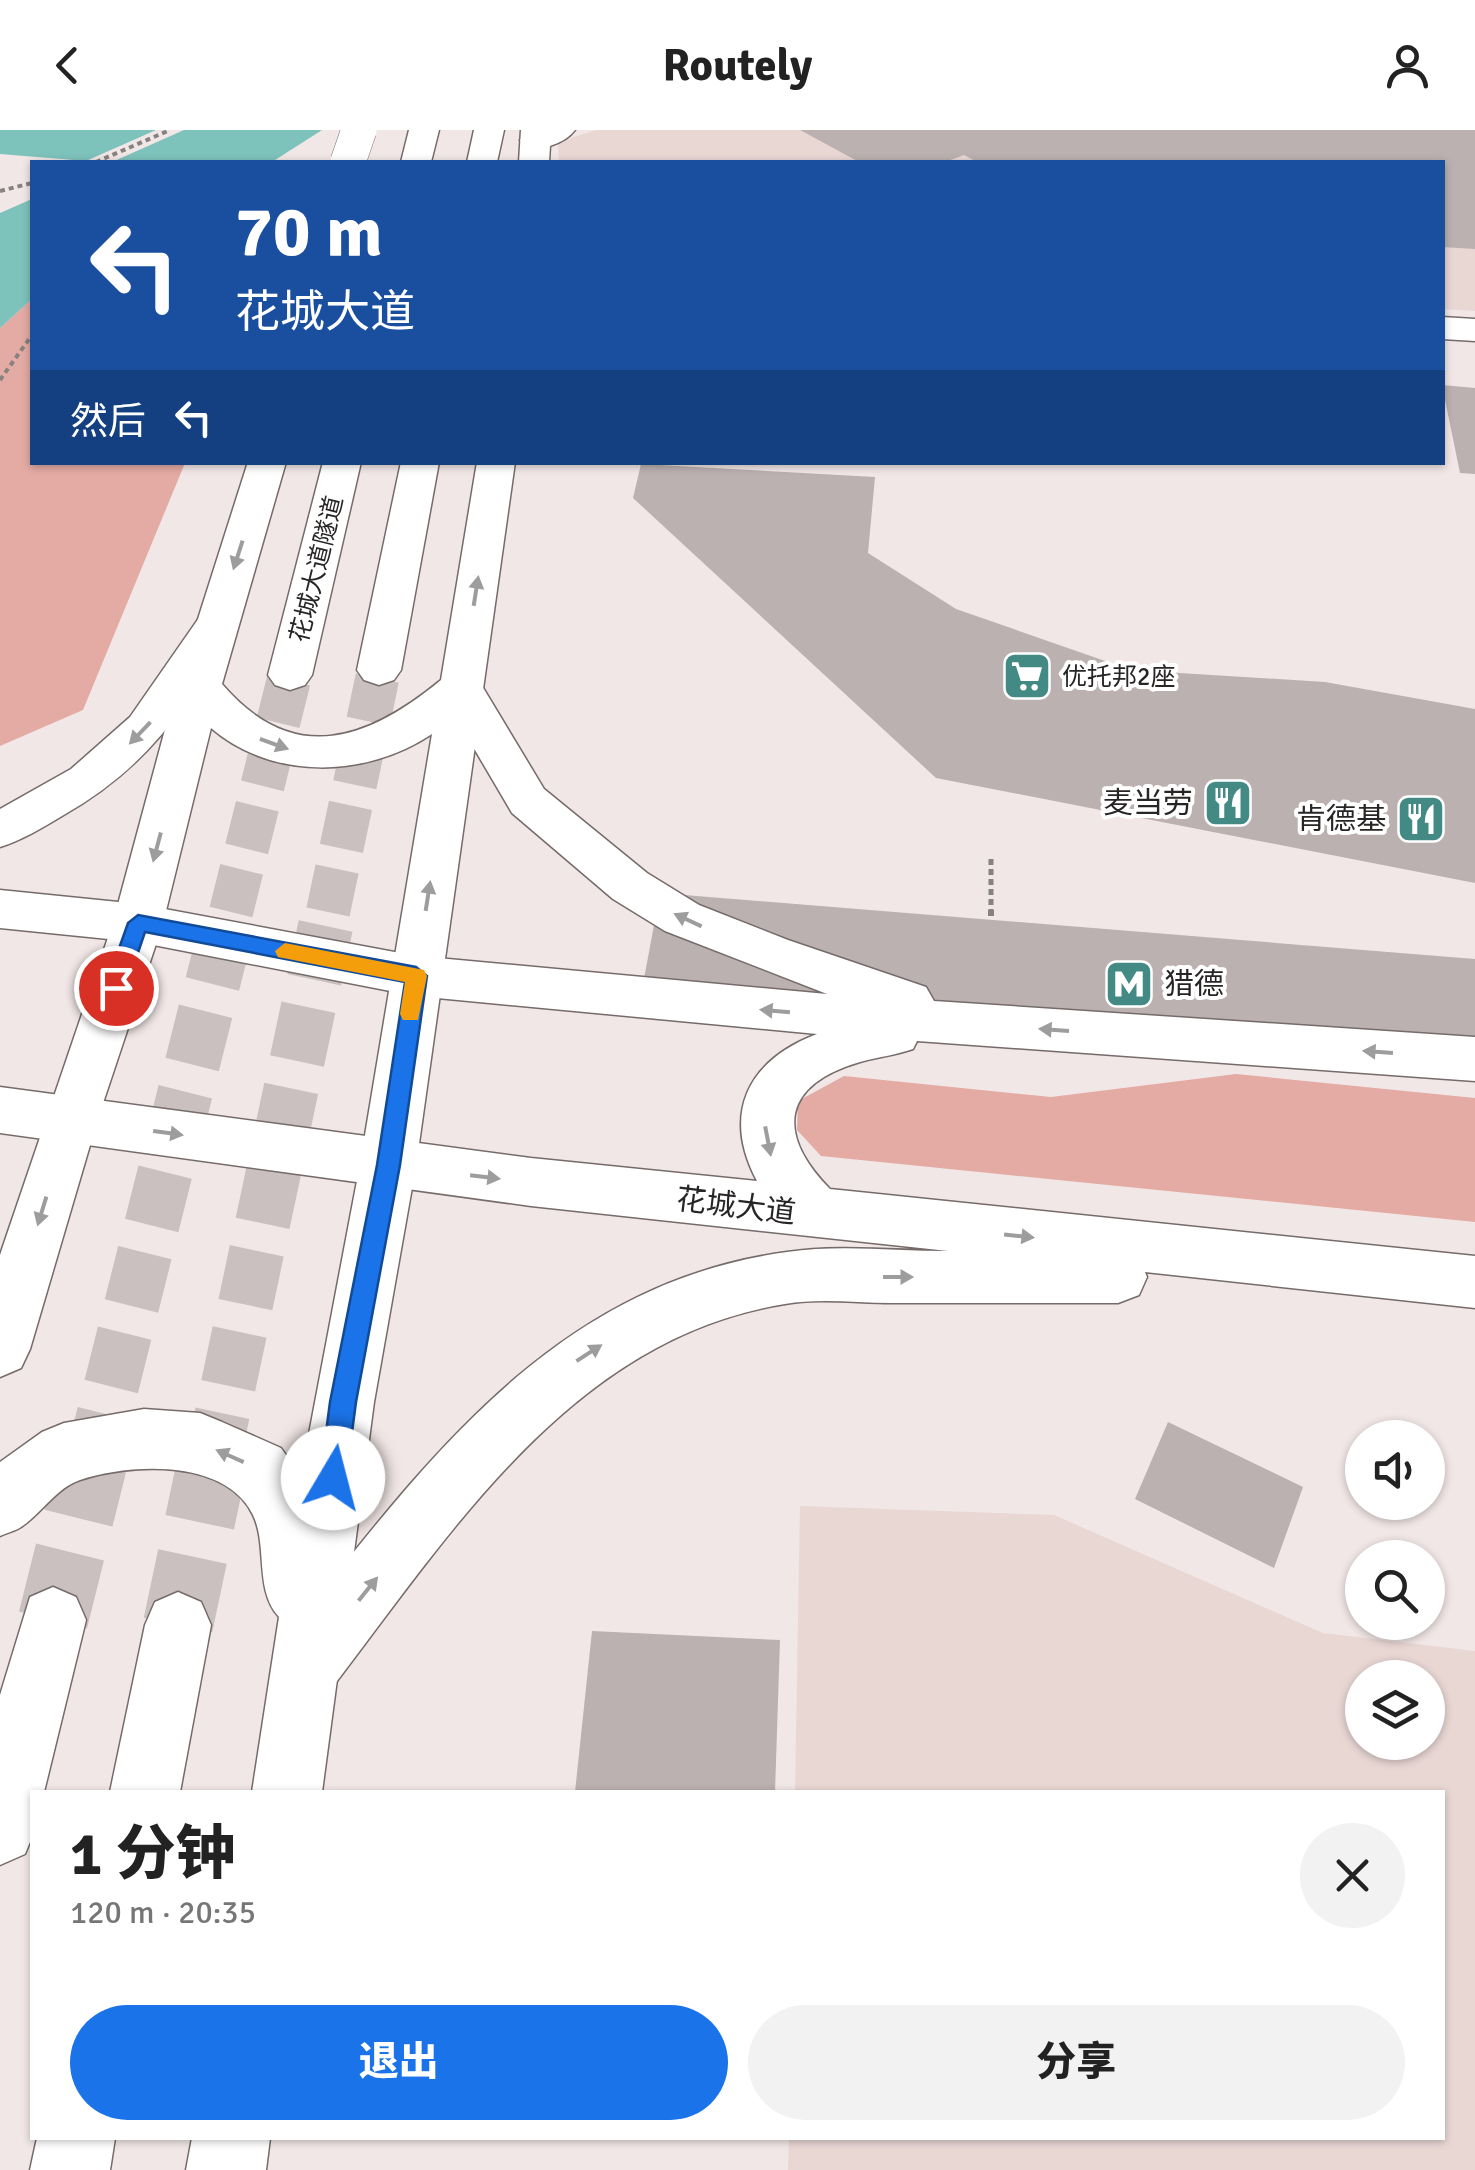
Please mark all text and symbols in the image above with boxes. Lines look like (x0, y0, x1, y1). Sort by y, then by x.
icon: back (40, 38, 95, 93)
text: Routely (663, 38, 812, 93)
icon: person (1380, 38, 1435, 93)
text: 70 m (235, 189, 383, 275)
icon: left (70, 200, 200, 330)
text: 花城大道 (235, 285, 415, 340)
icon: left (166, 390, 221, 445)
text: 然后 (70, 398, 146, 445)
street label: 花城大道隧道 (283, 493, 350, 646)
one-way arrow (229, 541, 244, 571)
one-way arrow (469, 575, 484, 606)
supermarket icon: 优托邦2座 (1001, 650, 1053, 702)
place label: 优托邦2座 (1062, 661, 1176, 692)
one-way arrow (128, 720, 152, 744)
one-way arrow (260, 737, 290, 752)
restaurant icon: 麦当劳 (1202, 777, 1254, 829)
place label: 麦当劳 (1103, 785, 1193, 822)
restaurant icon: 肯德基 (1395, 793, 1447, 845)
place label: 肯德基 (1296, 801, 1386, 838)
one-way arrow (149, 832, 165, 863)
one-way arrow (421, 879, 437, 911)
one-way arrow (673, 911, 702, 928)
pin (74, 946, 159, 1031)
metro station icon: 猎德 (1103, 958, 1155, 1010)
icon: arrive (89, 961, 144, 1016)
place label: 猎德 (1164, 966, 1224, 1003)
one-way arrow (759, 1002, 790, 1018)
one-way arrow (1037, 1021, 1069, 1037)
one-way arrow (1361, 1044, 1393, 1060)
one-way arrow (153, 1125, 184, 1141)
one-way arrow (760, 1126, 776, 1157)
one-way arrow (470, 1169, 502, 1185)
street label: 花城大道 (674, 1181, 798, 1232)
one-way arrow (34, 1197, 49, 1227)
one-way arrow (1004, 1228, 1036, 1244)
one-way arrow (883, 1269, 915, 1285)
one-way arrow (575, 1345, 603, 1363)
map controls (1345, 1420, 1445, 1760)
button: sound (1345, 1420, 1445, 1520)
position arrow (281, 1426, 385, 1530)
one-way arrow (215, 1448, 245, 1464)
button: search (1345, 1540, 1445, 1640)
one-way arrow (357, 1576, 378, 1601)
button: layers (1345, 1660, 1445, 1760)
text: 1 分钟 (70, 1818, 236, 1892)
button: close (1300, 1823, 1405, 1928)
text: 120 m · 20:35 (70, 1893, 256, 1932)
button: 退出 (70, 2005, 728, 2120)
button: 分享 (748, 2005, 1405, 2120)

